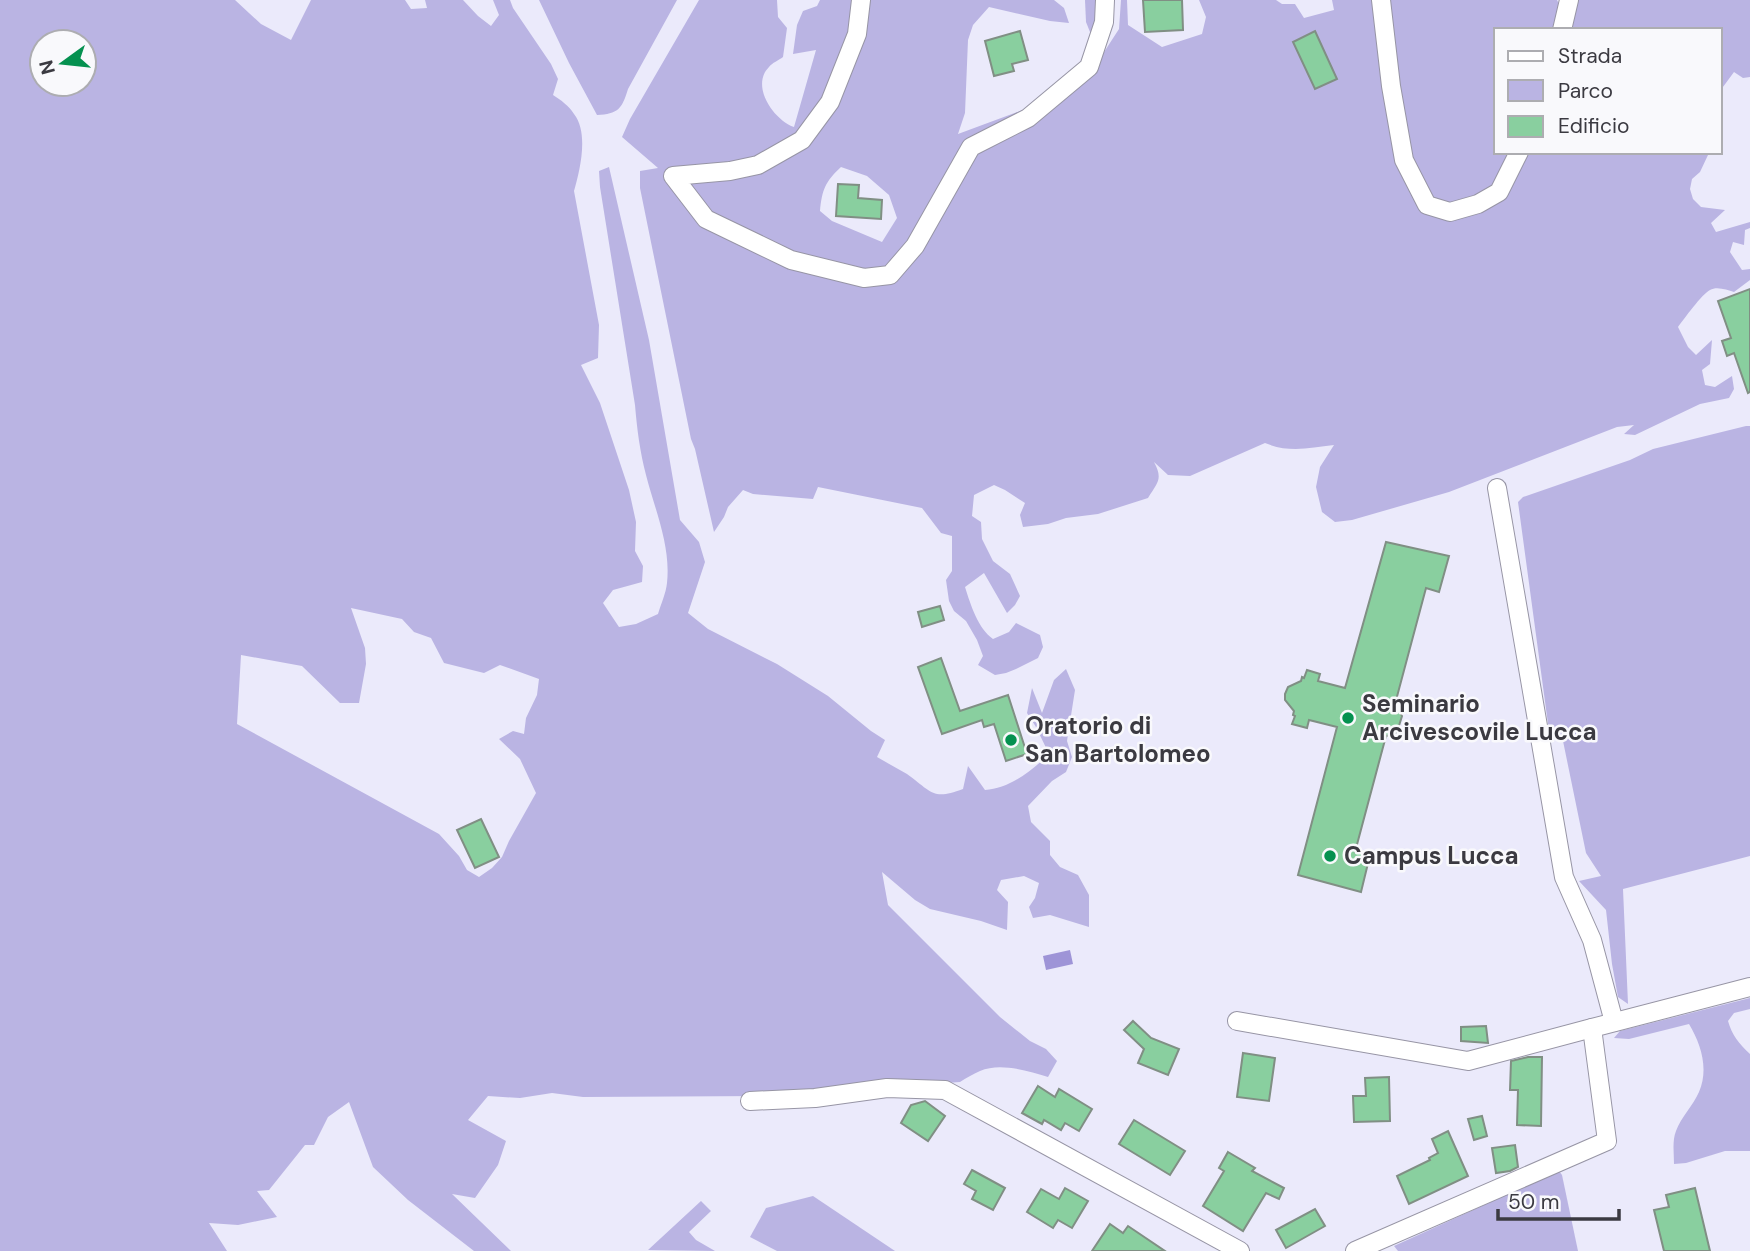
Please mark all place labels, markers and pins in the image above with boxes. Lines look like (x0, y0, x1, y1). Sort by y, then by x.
place label: Seminario Arcivescovile Lucca (1362, 688, 1597, 747)
place label: Oratorio di San Bartolomeo (1025, 710, 1211, 769)
marker: Seminario Arcivescovile Lucca (1340, 710, 1356, 726)
marker: Oratorio di San Bartolomeo (1003, 732, 1019, 748)
place label: Campus Lucca (1344, 840, 1519, 871)
marker: Campus Lucca (1322, 848, 1338, 864)

